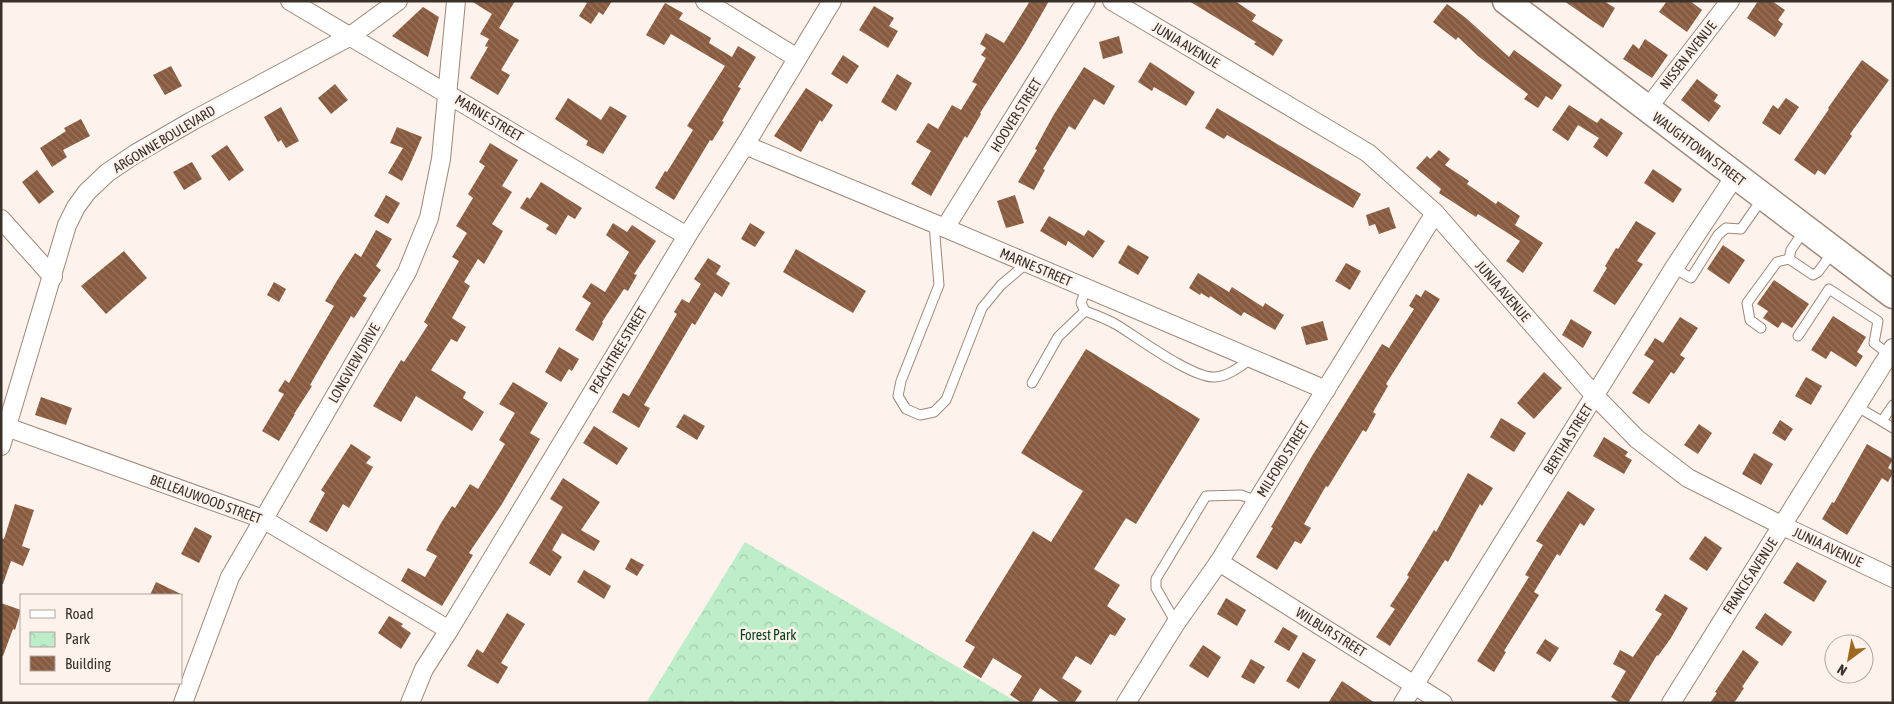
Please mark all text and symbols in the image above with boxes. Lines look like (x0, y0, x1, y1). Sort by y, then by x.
street label: NISSEN AVENUE (1657, 18, 1719, 92)
street label: JUNIA AVENUE (1150, 19, 1222, 71)
street label: HOOVER STREET (987, 75, 1045, 155)
street label: MARNE STREET (452, 91, 526, 145)
street label: ARGONNE BOULEVARD (110, 102, 218, 176)
street label: WAUGHTOWN STREET (1650, 109, 1748, 189)
street label: MARNE STREET (998, 245, 1074, 289)
street label: JUNIA AVENUE (1472, 257, 1534, 325)
street label: PEACHTREE STREET (586, 304, 650, 396)
street label: LONGVIEW DRIVE (325, 321, 383, 405)
street label: BERTHA STREET (1540, 401, 1596, 477)
street label: MILFORD STREET (1253, 418, 1313, 500)
street label: BELLEAUWOOD STREET (148, 471, 264, 527)
street label: JUNIA AVENUE (1791, 524, 1866, 570)
street label: FRANCIS AVENUE (1720, 535, 1781, 617)
legend (20, 594, 182, 684)
street label: WILBUR STREET (1293, 604, 1369, 660)
text: Road (65, 605, 94, 622)
park label: Forest Park (740, 627, 796, 643)
text: Park (65, 630, 90, 647)
north arrow (1824, 634, 1874, 684)
text: Building (65, 655, 111, 672)
text: N (1834, 661, 1850, 679)

